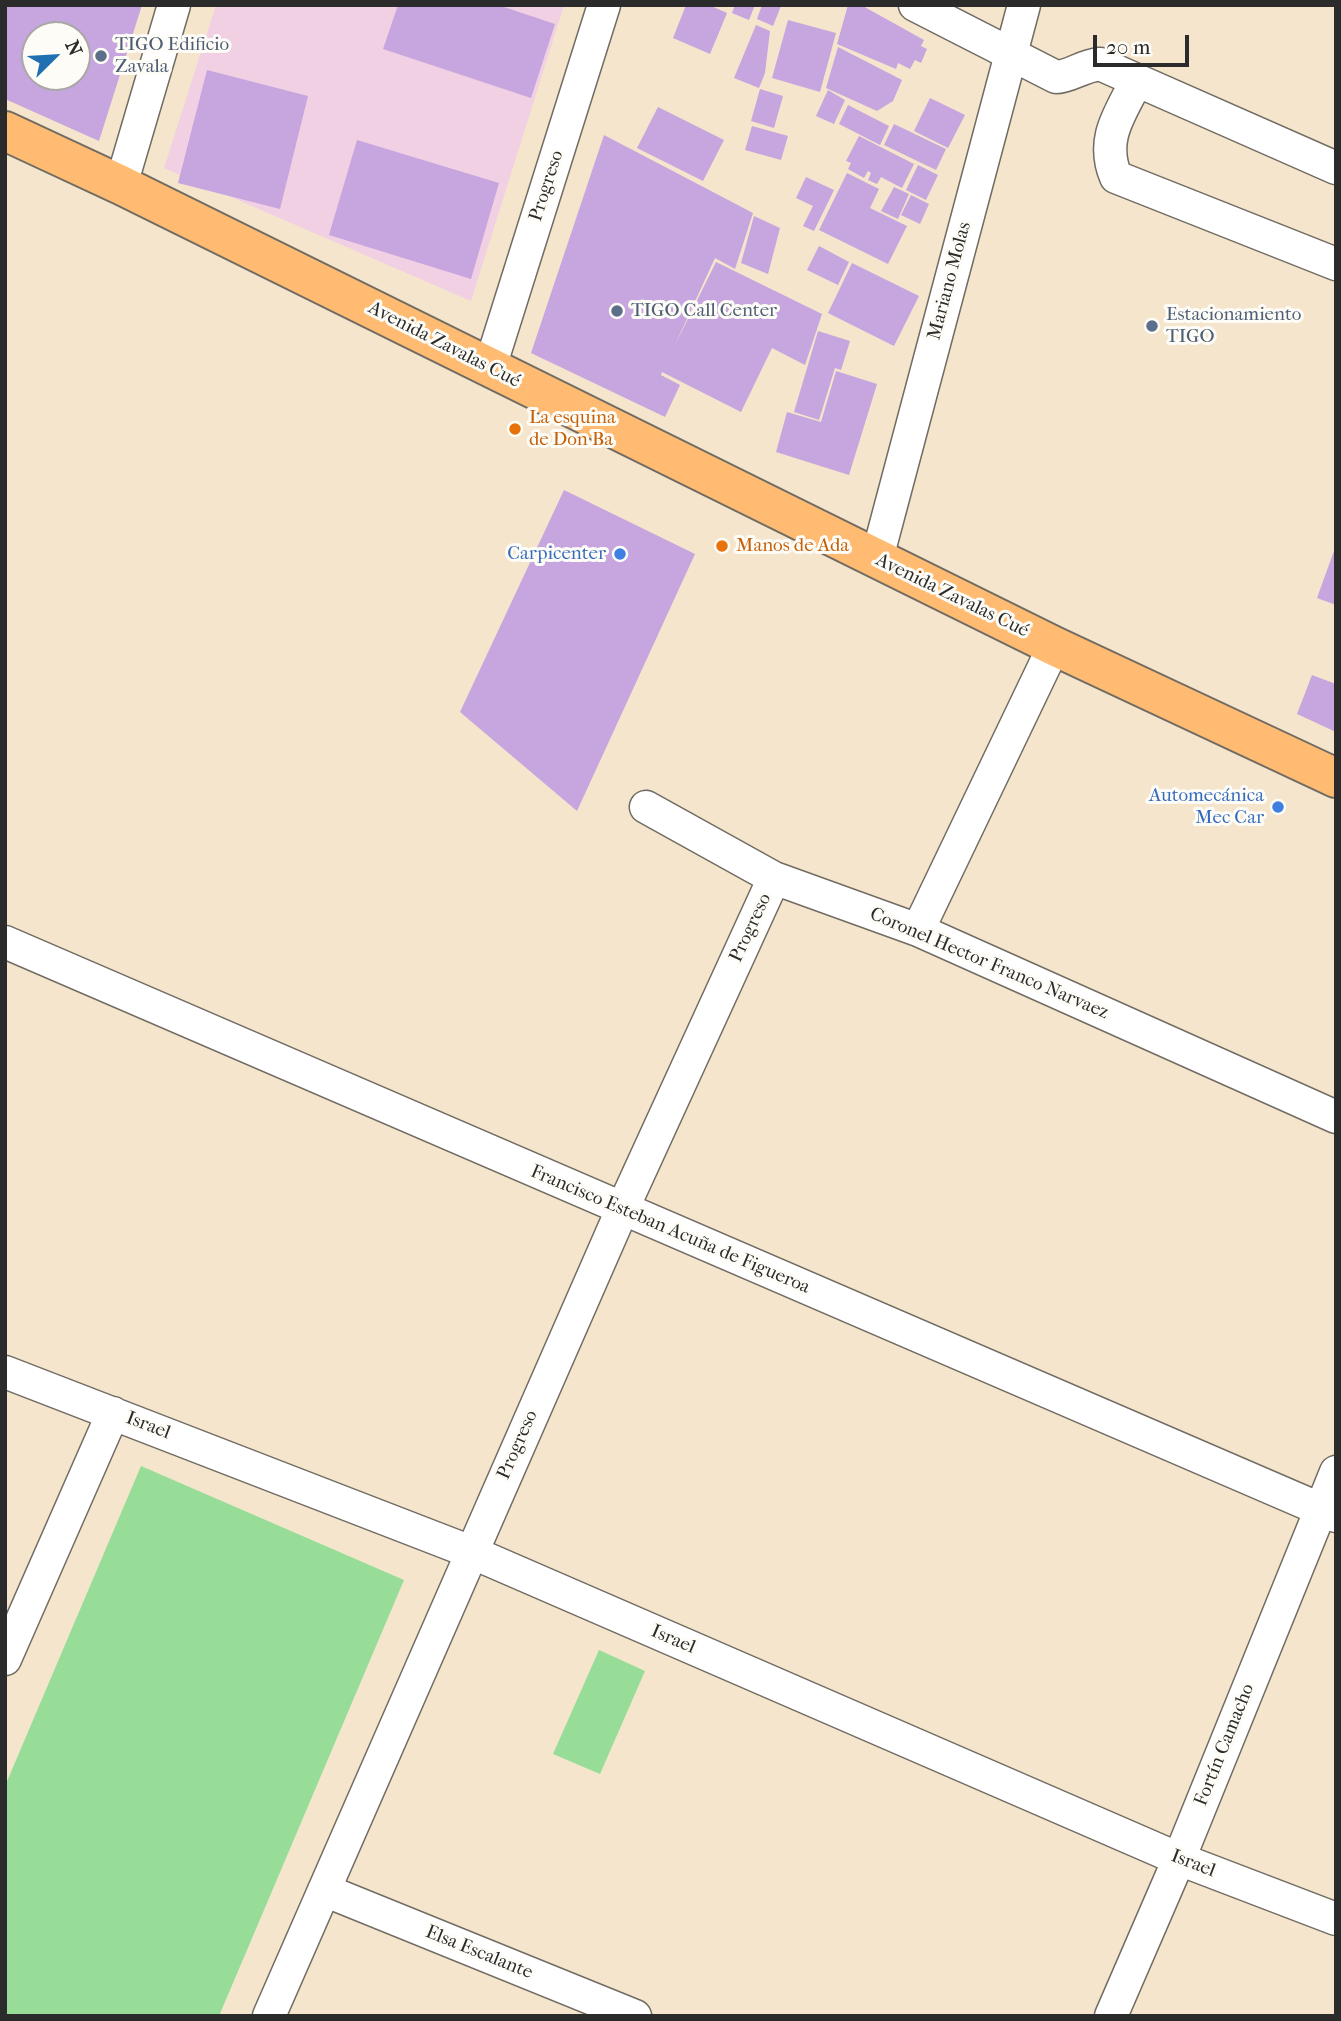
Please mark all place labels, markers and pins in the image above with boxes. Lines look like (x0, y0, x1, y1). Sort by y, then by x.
place label: TIGO Edificio Zavala (115, 34, 229, 78)
marker: TIGO Edificio Zavala (93, 48, 109, 64)
place label: TIGO Call Center (631, 300, 777, 322)
marker: TIGO Call Center (609, 303, 625, 319)
place label: Estacionamiento TIGO (1166, 304, 1301, 348)
marker: Estacionamiento TIGO (1144, 318, 1160, 334)
place label: La esquina de Don Ba (529, 407, 616, 451)
marker: La esquina de Don Ba (507, 421, 523, 437)
place label: Manos de Ada (736, 535, 849, 557)
marker: Manos de Ada (714, 538, 730, 554)
place label: Carpicenter (507, 543, 606, 565)
marker: Carpicenter (612, 546, 628, 562)
place label: Automecánica Mec Car (1149, 785, 1264, 829)
marker: Automecánica Mec Car (1270, 799, 1286, 815)

